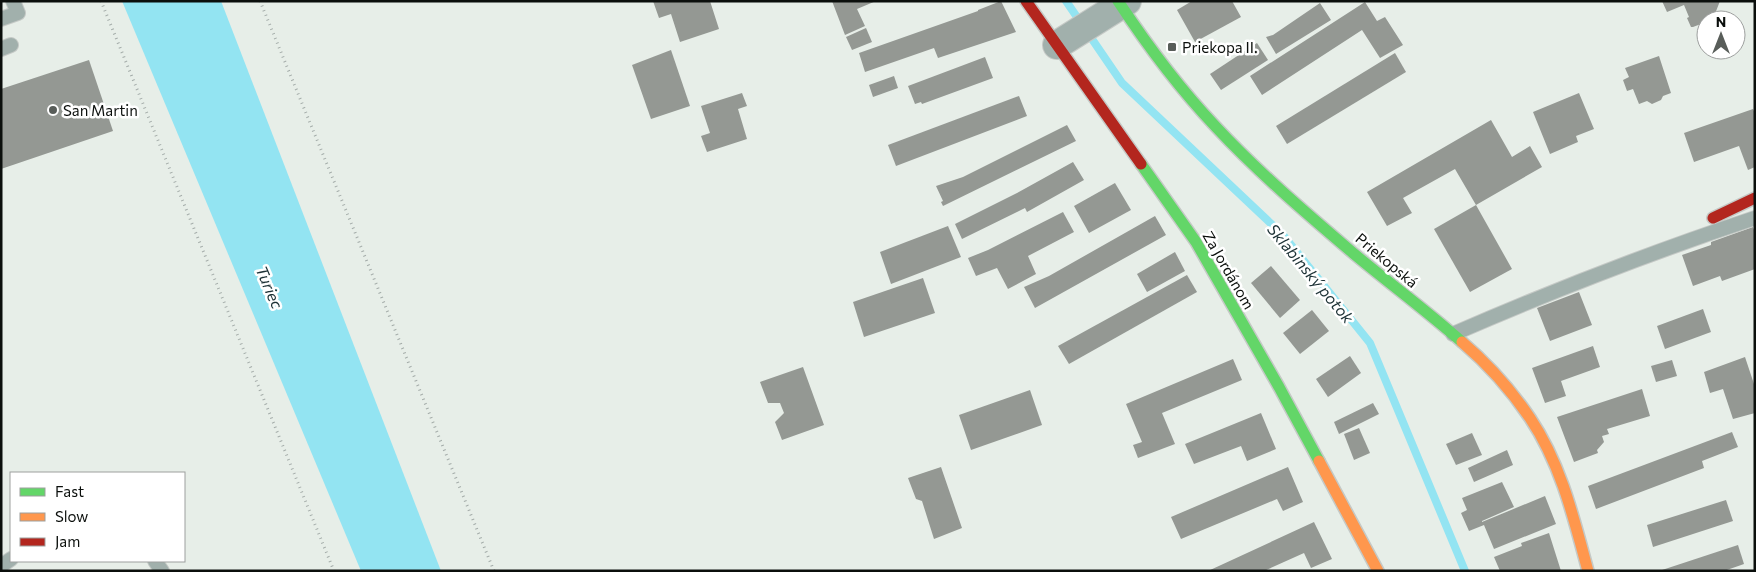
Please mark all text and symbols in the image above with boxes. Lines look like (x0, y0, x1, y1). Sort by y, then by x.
north arrow (1696, 10, 1746, 60)
text: N (1716, 13, 1726, 30)
place label: Priekopa II. (1182, 38, 1257, 56)
marker: Priekopa II. (1166, 41, 1178, 53)
place label: San Martin (63, 101, 138, 119)
marker: San Martin (47, 104, 59, 116)
water label: Sklabinský potok (1264, 219, 1358, 327)
street label: Za Jordánom (1199, 228, 1259, 312)
street label: Priekopská (1352, 229, 1422, 291)
water label: Turiec (253, 263, 288, 311)
legend (10, 472, 185, 562)
text: Fast (55, 482, 84, 500)
text: Slow (55, 507, 88, 525)
text: Jam (55, 532, 80, 550)

